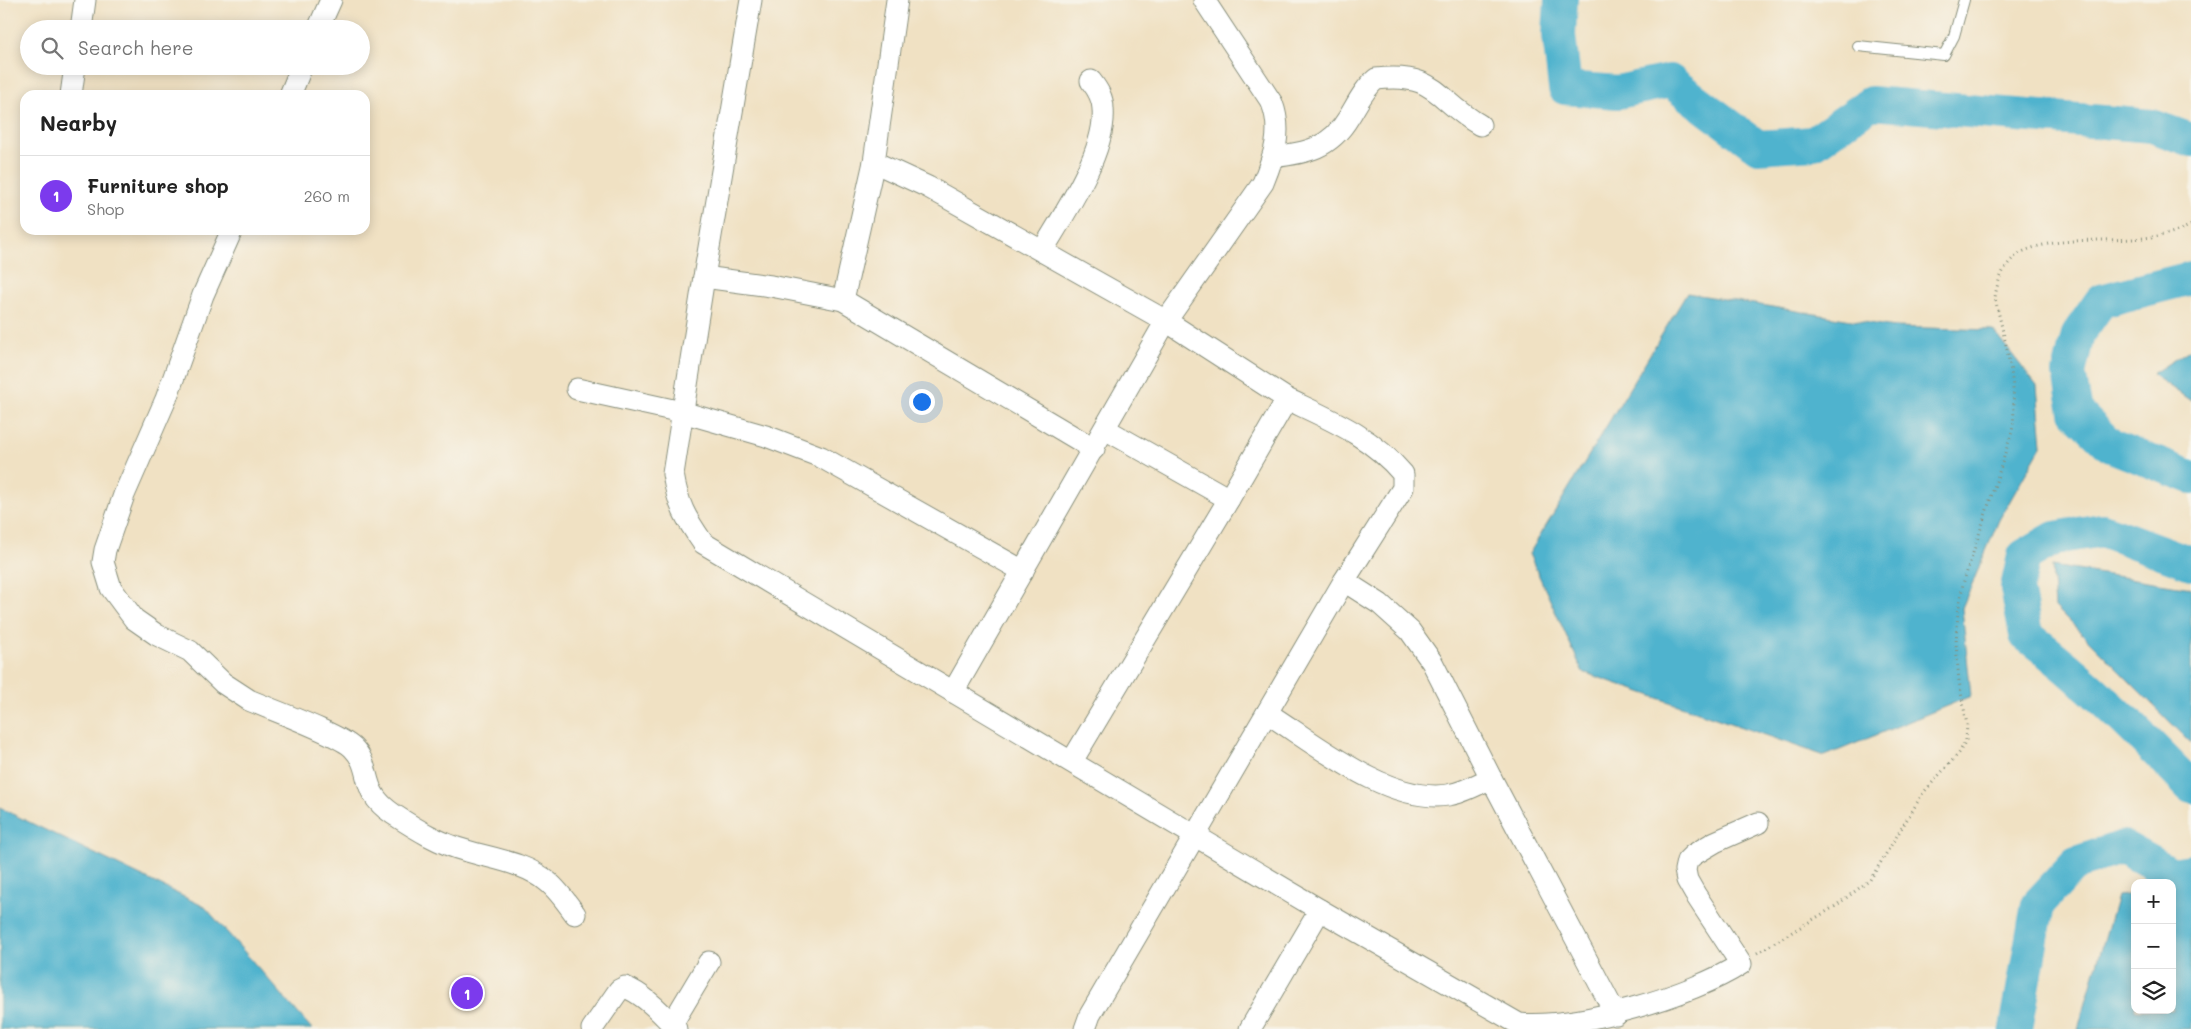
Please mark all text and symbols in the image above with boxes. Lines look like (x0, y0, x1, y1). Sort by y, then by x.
search box (20, 20, 370, 75)
icon: search (38, 34, 66, 62)
text: Search here (78, 35, 194, 60)
text: Nearby (40, 109, 117, 136)
text: Furniture shop (87, 173, 229, 198)
text: 1 (52, 185, 60, 206)
text: 260 m (304, 185, 350, 206)
text: Shop (87, 198, 124, 219)
your location (909, 389, 935, 415)
map controls (2131, 879, 2176, 1014)
button: + (2131, 879, 2176, 924)
button: − (2131, 924, 2176, 969)
button: layers (2131, 969, 2176, 1014)
pin: 1 (451, 974, 483, 1012)

